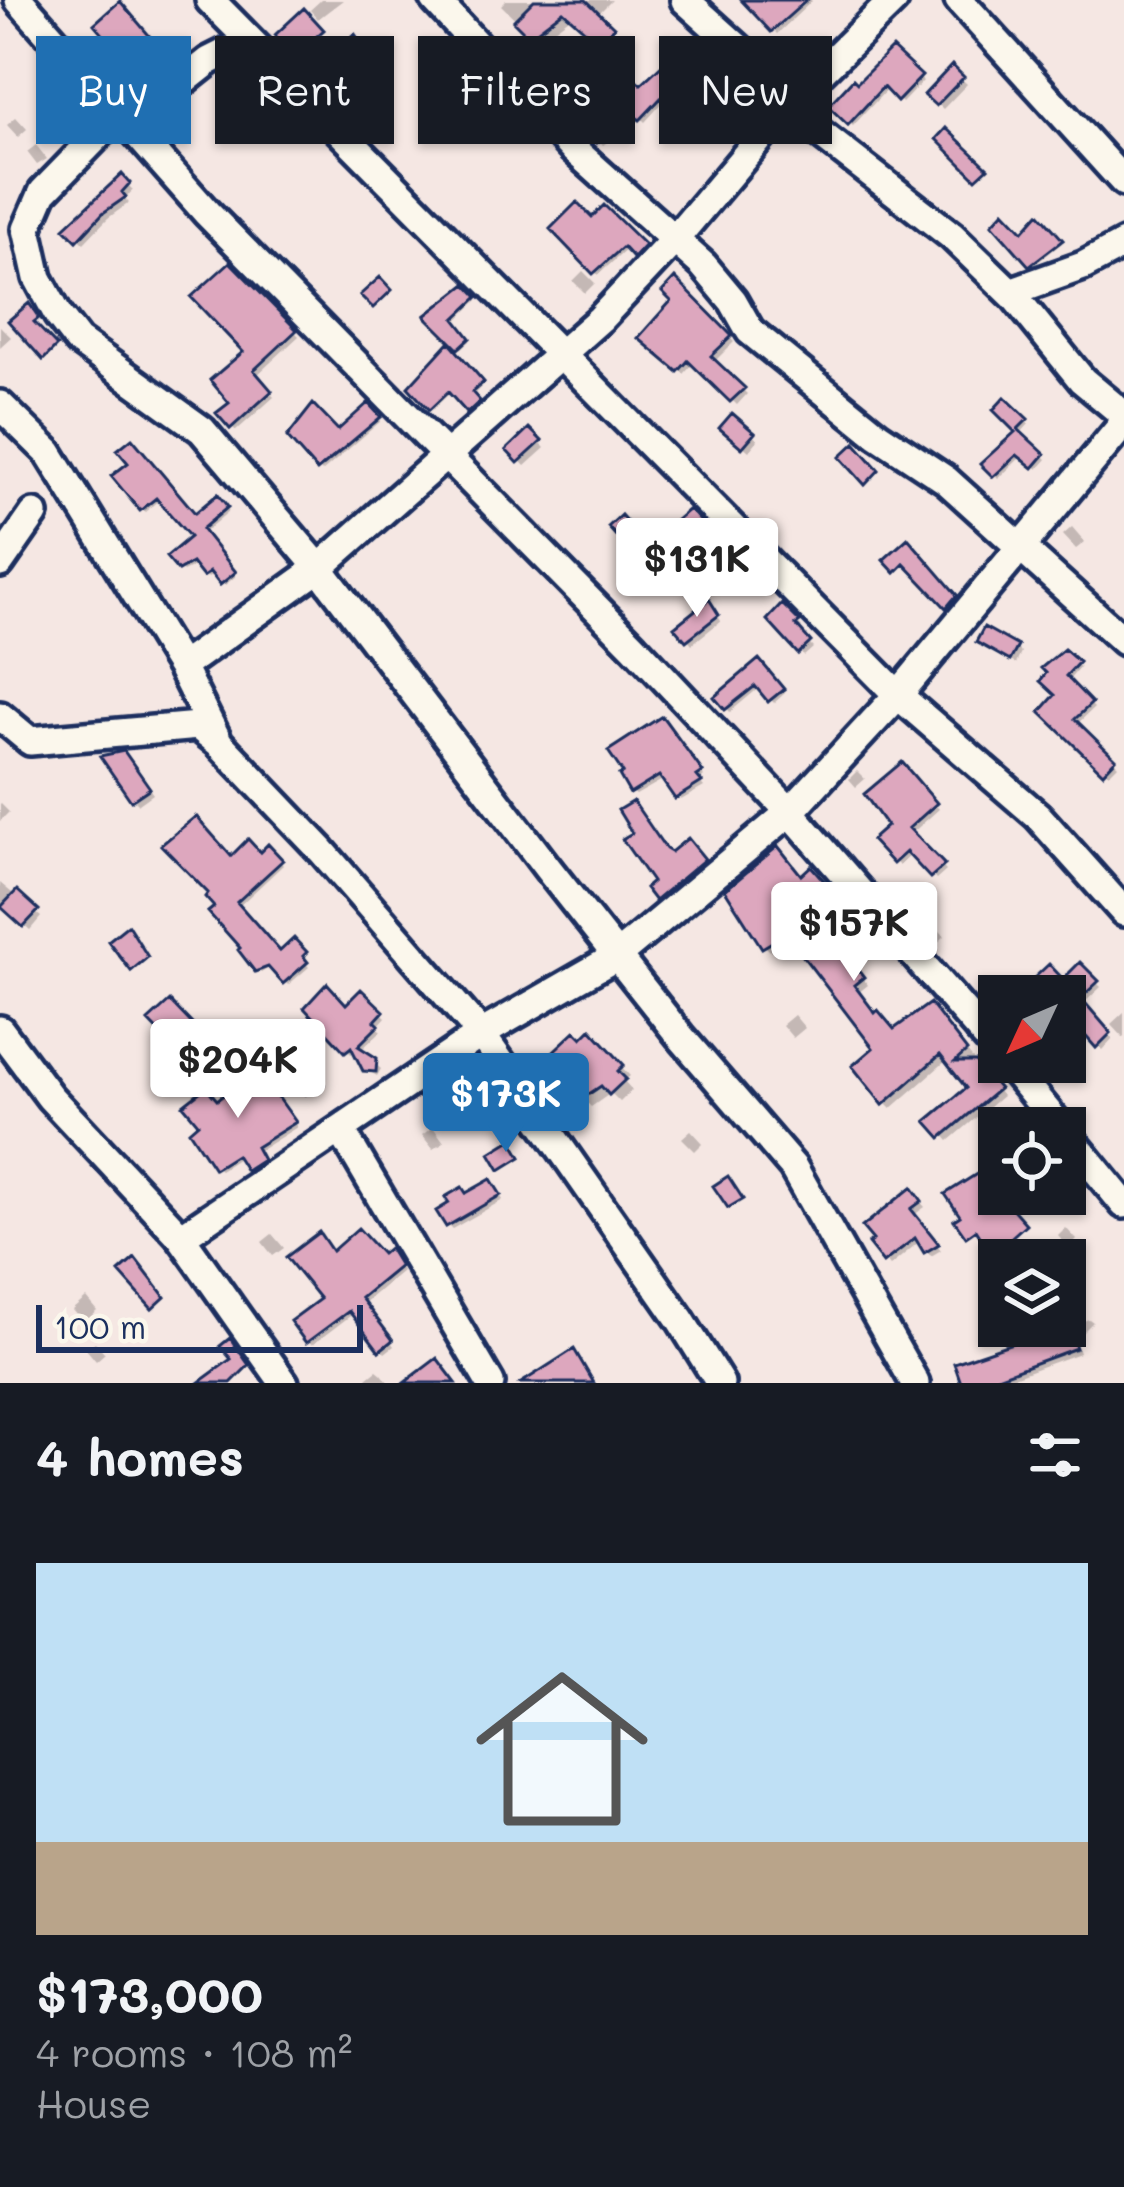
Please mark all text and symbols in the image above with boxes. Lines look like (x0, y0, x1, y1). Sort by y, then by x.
chip: Buy (36, 36, 191, 144)
chip: Rent (215, 36, 394, 144)
chip: Filters (418, 36, 635, 144)
chip: New (659, 36, 832, 144)
pin: $131K (613, 518, 781, 620)
text: $131K (643, 531, 751, 582)
pin: $157K (770, 882, 938, 984)
text: $157K (798, 895, 910, 946)
north arrow (978, 975, 1086, 1083)
map controls (978, 975, 1086, 1347)
pin: $204K (154, 1019, 322, 1121)
text: $204K (177, 1032, 299, 1083)
pin: $173K (422, 1053, 590, 1155)
text: $173K (450, 1066, 562, 1117)
button: locate (978, 1107, 1086, 1215)
button: layers (978, 1239, 1086, 1347)
scale bar (36, 1299, 363, 1352)
text: 100 m (54, 1304, 146, 1347)
text: 4 homes (36, 1422, 244, 1489)
icon: filters (1022, 1422, 1088, 1488)
icon: home (454, 1641, 670, 1857)
text: $173,000 (36, 1959, 263, 2026)
text: 4 rooms · 108 m² (36, 2026, 353, 2077)
text: House (36, 2077, 151, 2128)

